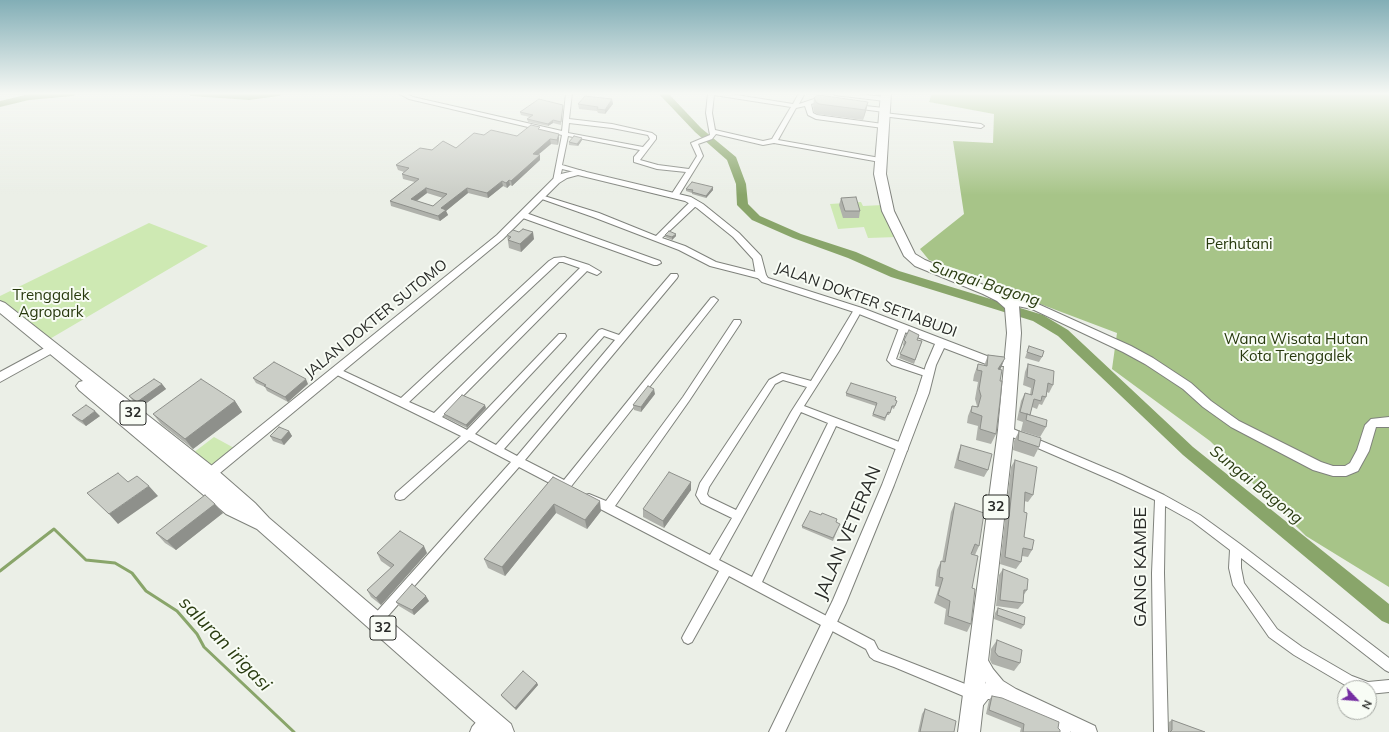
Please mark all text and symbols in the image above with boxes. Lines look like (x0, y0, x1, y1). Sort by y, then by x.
park label: Perhutani (1205, 235, 1273, 253)
street label: JALAN DOKTER SUTOMO (301, 256, 451, 382)
water label: Sungai Bagong (928, 257, 1042, 311)
street label: JALAN DOKTER SETIABUDI (773, 259, 959, 341)
park label: Trenggalek Agropark (13, 286, 89, 321)
park label: Wana Wisata Hutan Kota Trenggalek (1224, 330, 1368, 365)
road number: 32 (120, 401, 146, 425)
water label: Sungai Bagong (1206, 442, 1306, 528)
street label: JALAN VETERAN (810, 463, 886, 603)
road number: 32 (983, 495, 1009, 519)
street label: GANG KAMBE (1130, 507, 1152, 627)
water label: saluran irigasi (174, 592, 276, 696)
road number: 32 (370, 616, 396, 640)
north arrow (1337, 680, 1377, 720)
text: N (1359, 698, 1375, 712)

